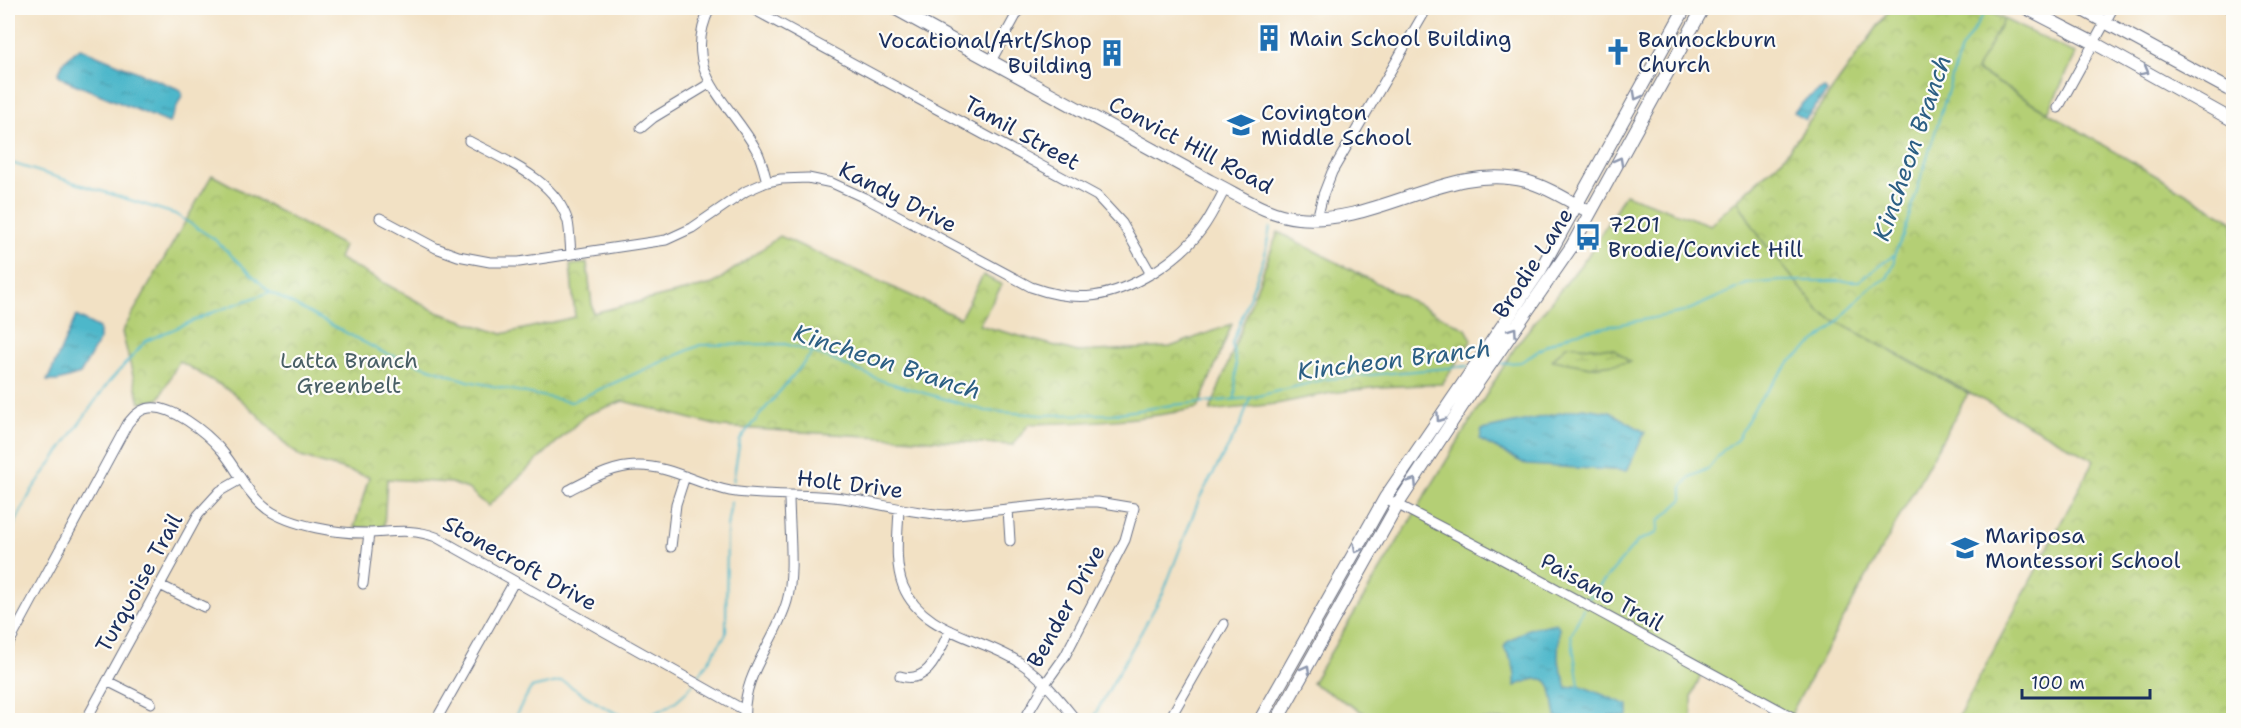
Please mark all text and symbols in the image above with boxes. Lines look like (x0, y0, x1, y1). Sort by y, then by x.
building icon: Main School Building (1254, 23, 1284, 53)
place label: Main School Building (1289, 24, 1512, 53)
place label: Bannockburn Church (1638, 25, 1776, 79)
place label: Vocational/Art/Shop Building (878, 26, 1092, 80)
church icon: Bannockburn Church (1603, 37, 1633, 67)
building icon: Vocational/Art/Shop Building (1097, 38, 1127, 68)
water label: Kincheon Branch (1865, 51, 1959, 245)
one-way arrow (2139, 64, 2149, 75)
street label: Tamil Street (959, 89, 1085, 177)
street label: Convict Hill Road (1104, 89, 1278, 201)
one-way arrow (1633, 89, 1644, 100)
place label: Covington Middle School (1261, 98, 1412, 152)
school or university icon: Covington Middle School (1226, 110, 1256, 140)
street label: Kandy Drive (834, 155, 962, 239)
one-way arrow (1612, 157, 1623, 167)
street label: Brodie Lane (1486, 202, 1580, 324)
place label: 7201 Brodie/Convict Hill (1608, 210, 1803, 264)
bus stop icon: 7201 Brodie/Convict Hill (1573, 222, 1603, 252)
water label: Kincheon Branch (789, 317, 985, 407)
one-way arrow (1506, 327, 1517, 338)
water label: Kincheon Branch (1295, 332, 1493, 388)
park label: Latta Branch Greenbelt (280, 346, 418, 400)
one-way arrow (1436, 412, 1447, 423)
street label: Holt Drive (795, 463, 905, 505)
one-way arrow (1405, 478, 1417, 488)
street label: Turquoise Trail (89, 508, 189, 658)
street label: Stonecroft Drive (438, 509, 602, 617)
place label: Mariposa Montessori School (1985, 521, 2181, 575)
school or university icon: Mariposa Montessori School (1950, 533, 1980, 563)
street label: Bender Drive (1020, 539, 1112, 673)
one-way arrow (1353, 543, 1364, 553)
street label: Paisano Trail (1535, 546, 1669, 638)
scale bar (2022, 662, 2150, 700)
one-way arrow (1299, 665, 1310, 676)
text: 100 m (2031, 671, 2085, 695)

